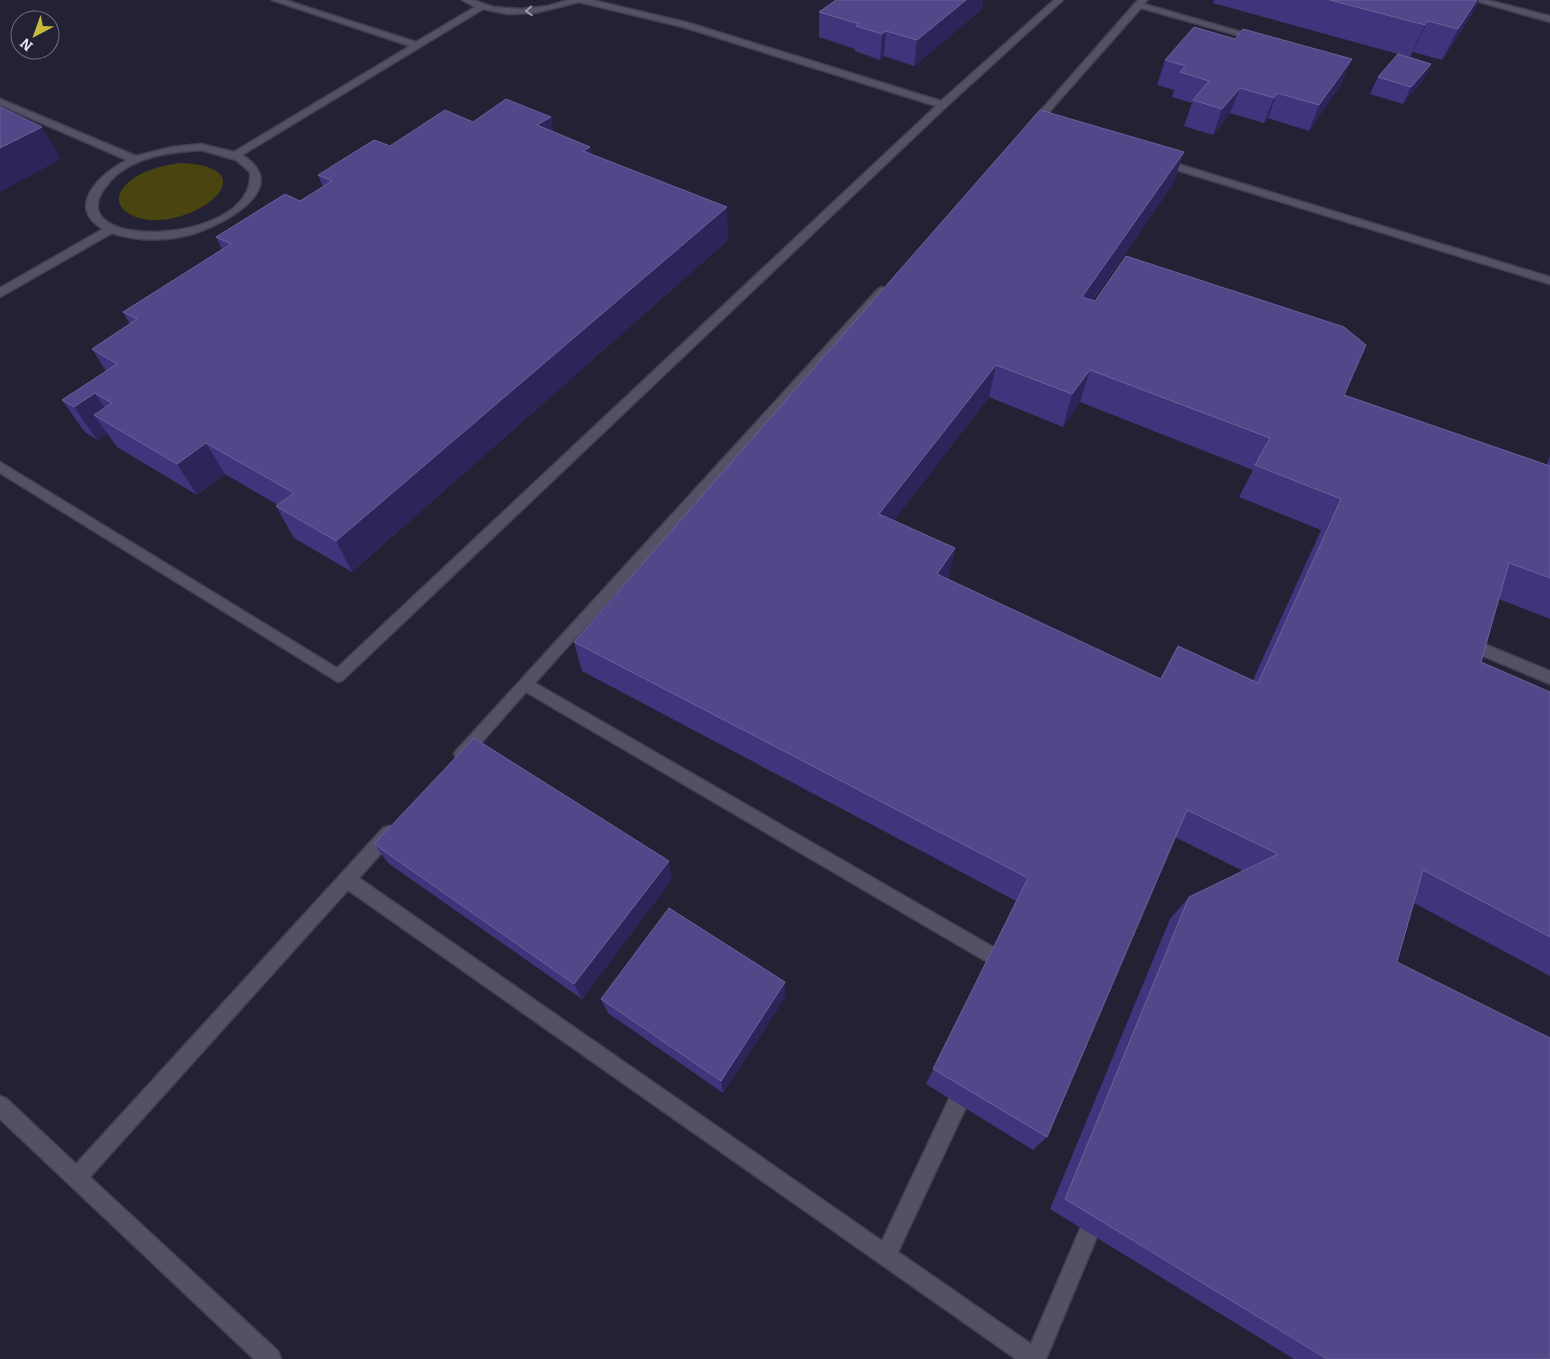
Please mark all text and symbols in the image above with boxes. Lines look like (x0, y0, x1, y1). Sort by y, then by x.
one-way arrow (524, 5, 532, 16)
north arrow (10, 10, 60, 60)
text: N (17, 34, 36, 54)

